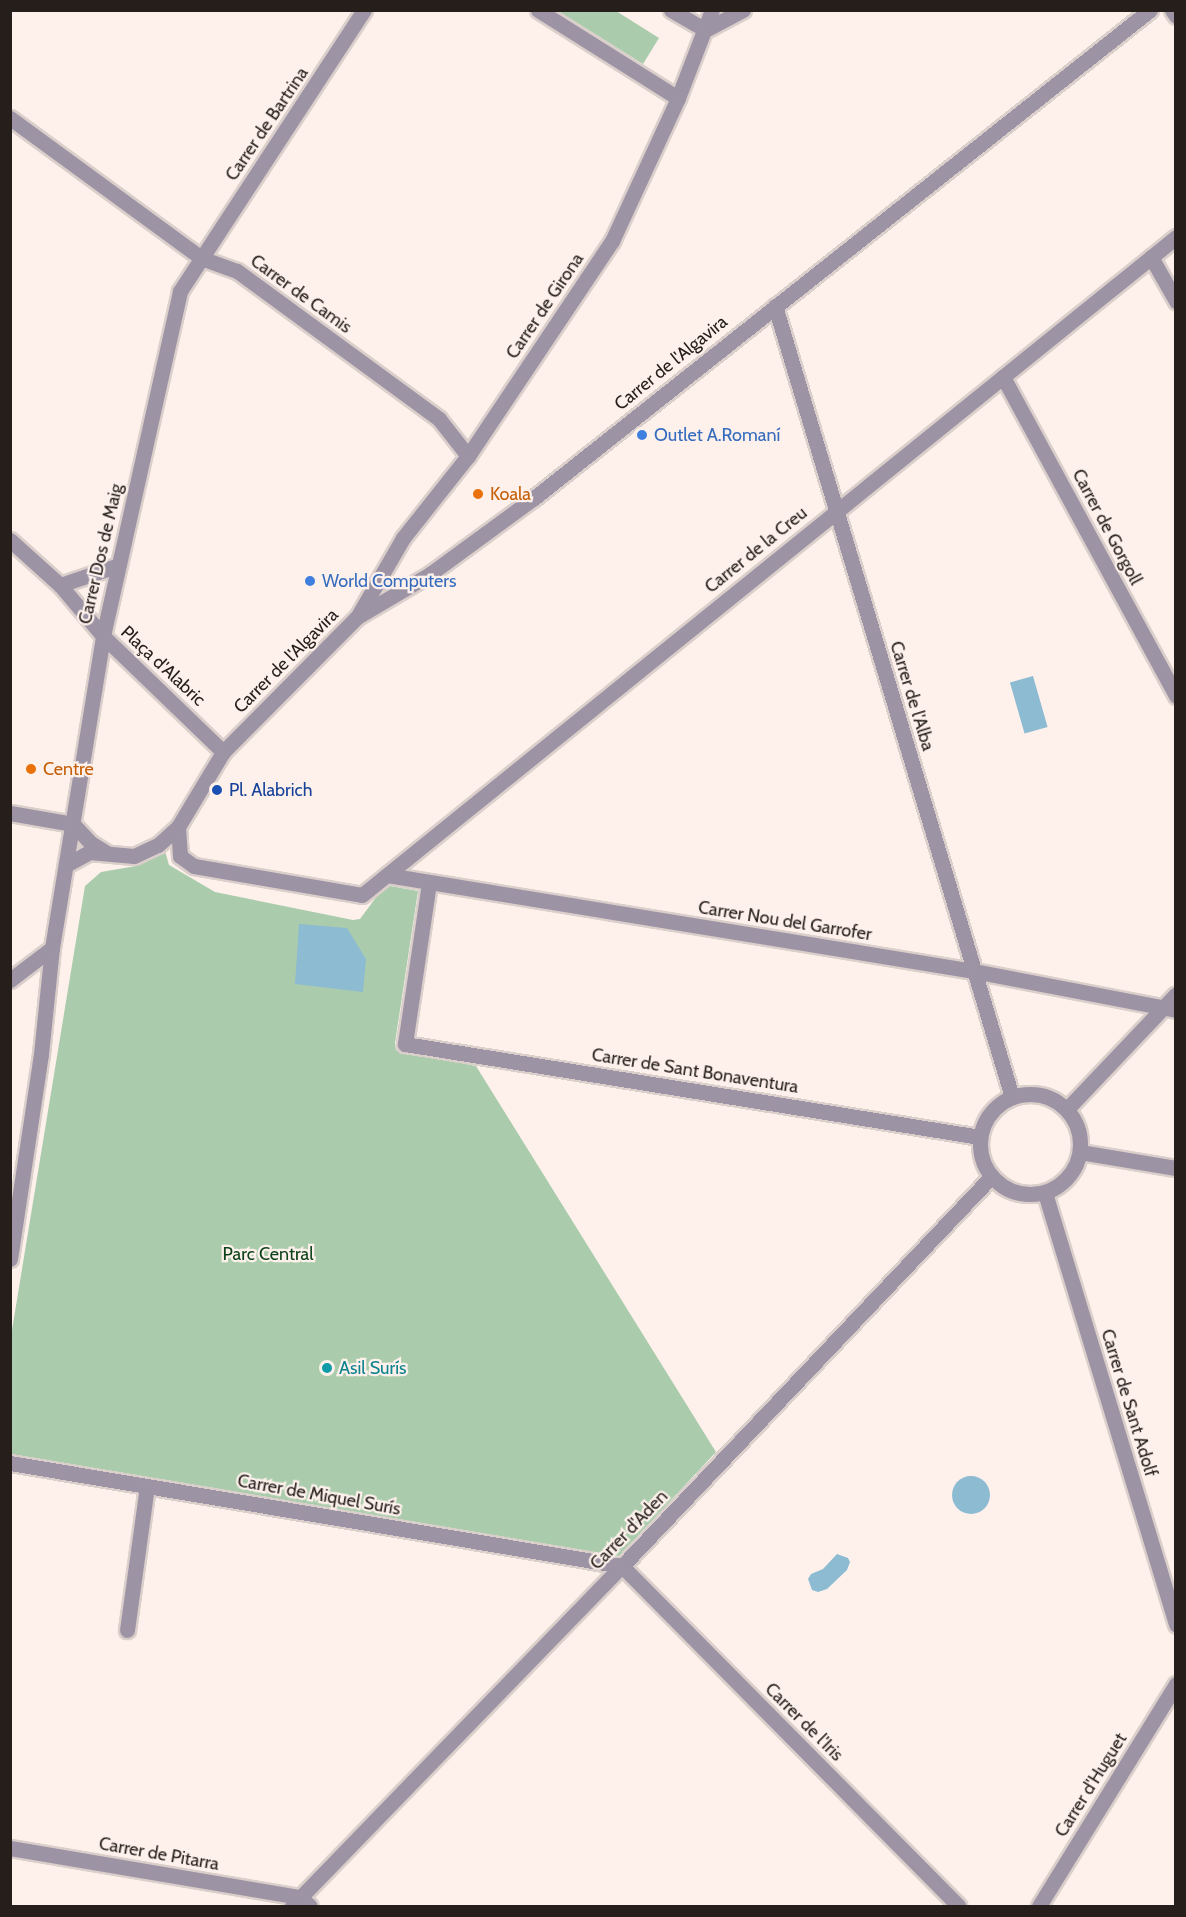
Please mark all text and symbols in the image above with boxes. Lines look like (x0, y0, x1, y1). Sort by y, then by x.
street label: Carrer de Bartrina (221, 63, 313, 185)
street label: Carrer de Girona (502, 249, 588, 363)
street label: Carrer de Camis (246, 250, 356, 338)
street label: Carrer de l'Algavira (610, 311, 732, 415)
place label: Outlet A.Romaní (654, 424, 780, 446)
marker: Outlet A.Romaní (635, 428, 649, 442)
street label: Carrer de Gorgoll (1067, 465, 1147, 589)
street label: Carrer Dos de Maig (74, 482, 128, 626)
place label: Koala (490, 483, 531, 505)
marker: Koala (471, 487, 485, 501)
street label: Carrer de la Creu (701, 502, 811, 598)
place label: World Computers (322, 570, 456, 592)
marker: World Computers (303, 574, 317, 588)
street label: Carrer de l'Algavira (229, 604, 343, 718)
street label: Plaça d'Alabric (116, 621, 210, 711)
street label: Carrer de l'Alba (885, 639, 939, 753)
place label: Centre (43, 758, 94, 780)
marker: Centre (24, 762, 38, 776)
place label: Pl. Alabrich (229, 779, 313, 801)
marker: Pl. Alabrich (210, 783, 224, 797)
street label: Carrer Nou del Garrofer (697, 897, 873, 945)
street label: Carrer de Sant Bonaventura (590, 1044, 800, 1098)
park label: Parc Central (223, 1243, 313, 1265)
street label: Carrer de Sant Adolf (1096, 1327, 1162, 1479)
place label: Asil Surís (339, 1357, 406, 1379)
marker: Asil Surís (320, 1361, 334, 1375)
street label: Carrer de Miquel Surís (236, 1470, 402, 1520)
street label: Carrer d'Aden (586, 1486, 672, 1574)
street label: Carrer de l'Iris (760, 1678, 848, 1766)
street label: Carrer d'Huguet (1050, 1729, 1132, 1841)
street label: Carrer de Pitarra (97, 1833, 221, 1875)

